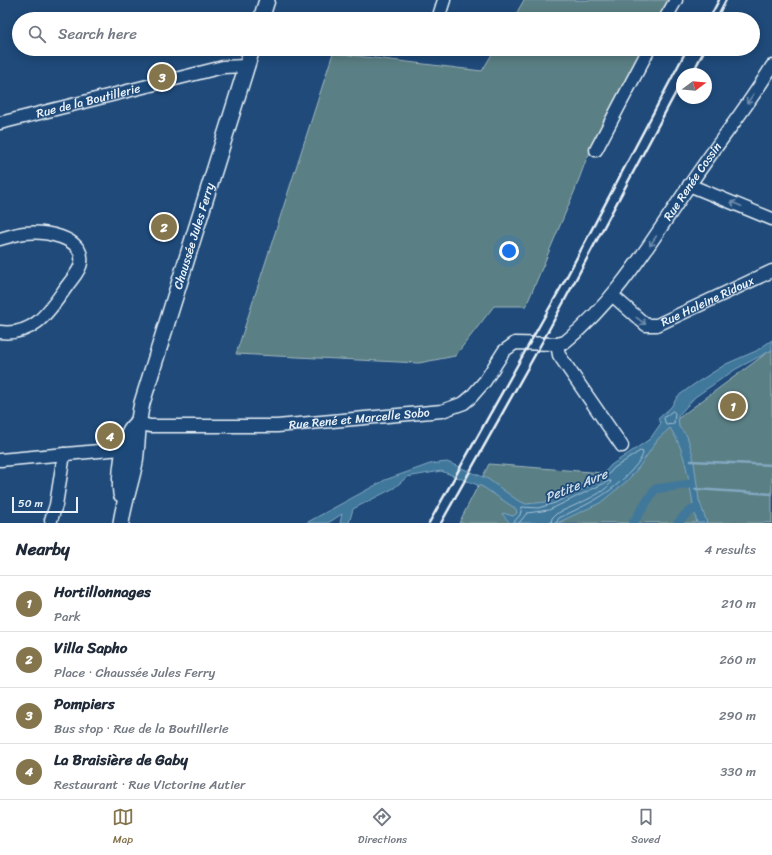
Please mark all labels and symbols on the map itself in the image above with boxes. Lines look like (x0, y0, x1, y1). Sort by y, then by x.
pin: 3 (149, 62, 175, 92)
north arrow (676, 68, 712, 104)
street label: Rue de la Boutillerie (34, 77, 143, 124)
one-way arrow (746, 93, 754, 104)
street label: Rue Renée Cossin (657, 137, 728, 225)
street label: Chaussée Jules Ferry (167, 179, 221, 292)
one-way arrow (730, 200, 742, 208)
pin: 2 (151, 212, 177, 242)
one-way arrow (649, 235, 657, 246)
your location (499, 241, 519, 261)
street label: Rue Haleine Ridoux (657, 269, 759, 333)
one-way arrow (636, 317, 647, 325)
pin: 1 (720, 391, 746, 421)
street label: Rue René et Marcelle Sobo (288, 401, 431, 436)
pin: 4 (97, 421, 123, 451)
water label: Petite Avre (541, 462, 612, 508)
scale bar (12, 495, 78, 514)

